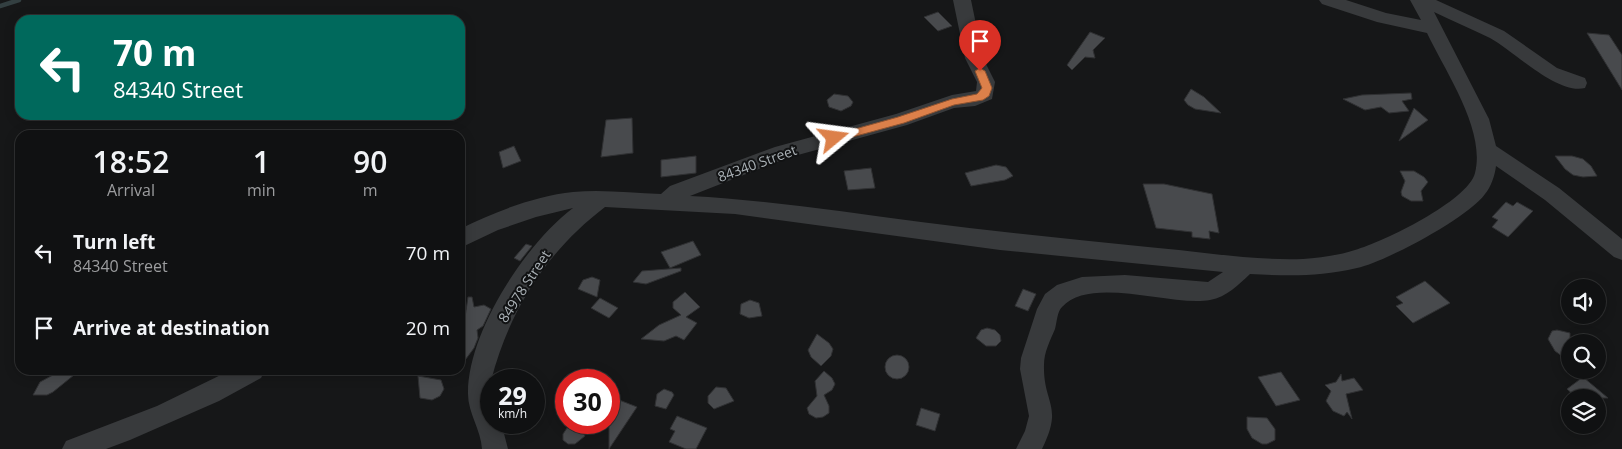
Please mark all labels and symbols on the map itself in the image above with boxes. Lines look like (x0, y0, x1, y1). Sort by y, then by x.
pin (959, 20, 1001, 71)
position arrow (807, 111, 859, 163)
street label: 84340 Street (715, 140, 799, 186)
street label: 84978 Street (493, 246, 555, 326)
speed limit sign: 30 (555, 369, 620, 434)

